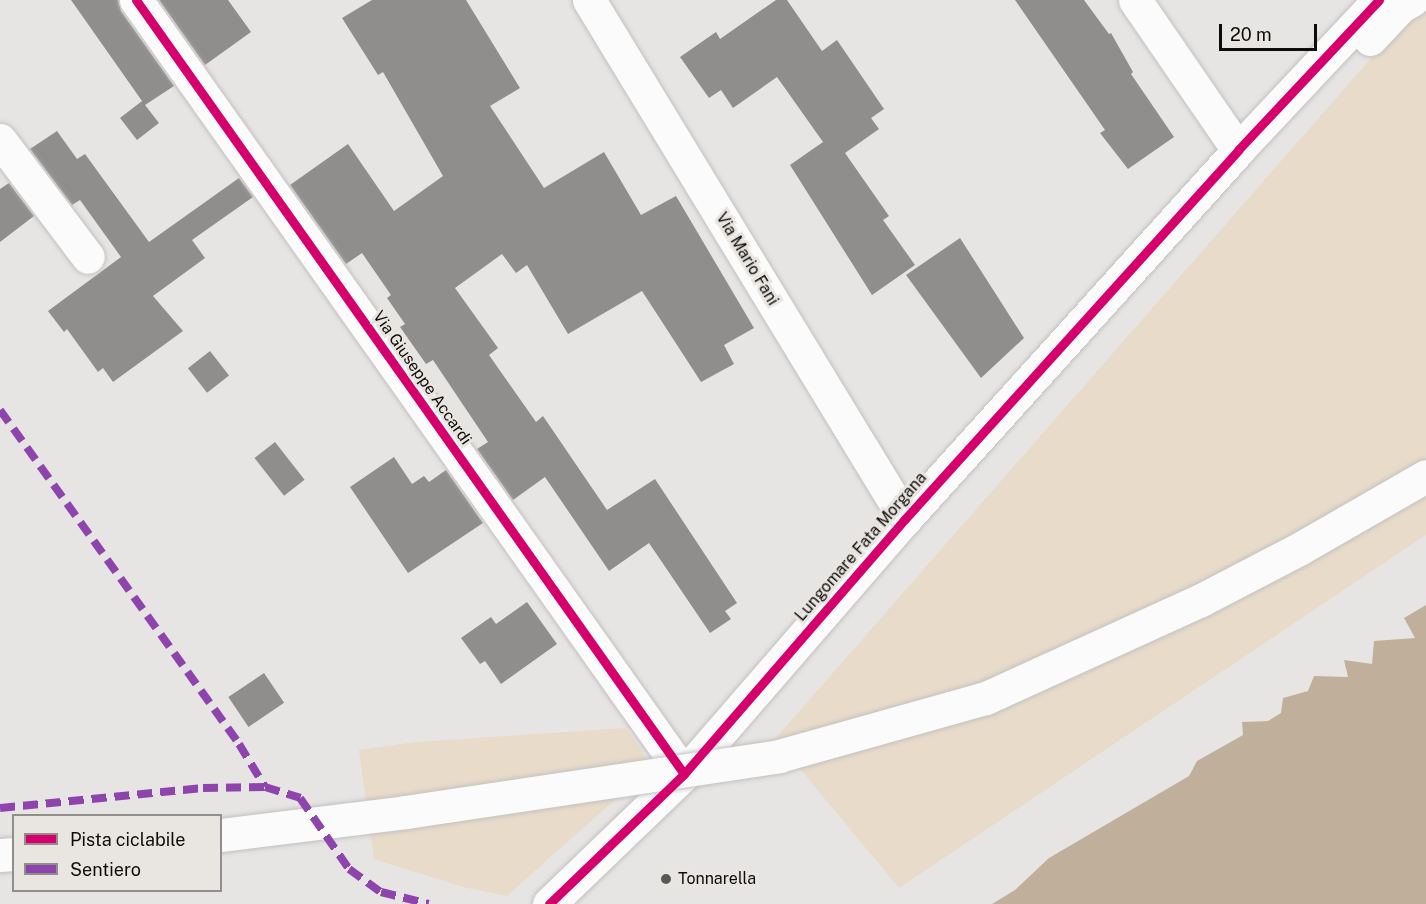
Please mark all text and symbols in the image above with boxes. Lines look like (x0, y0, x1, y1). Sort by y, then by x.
scale bar (1222, 12, 1320, 50)
text: 20 m (1230, 24, 1272, 45)
street label: Via Mario Fani (712, 209, 782, 309)
street label: Via Giuseppe Accardi (369, 308, 475, 448)
street label: Lungomare Fata Morgana (791, 469, 931, 625)
legend (12, 814, 222, 892)
text: Pista ciclabile (70, 829, 185, 850)
text: Sentiero (70, 859, 141, 880)
place label: Tonnarella (678, 869, 756, 889)
marker: Tonnarella (659, 872, 673, 886)

